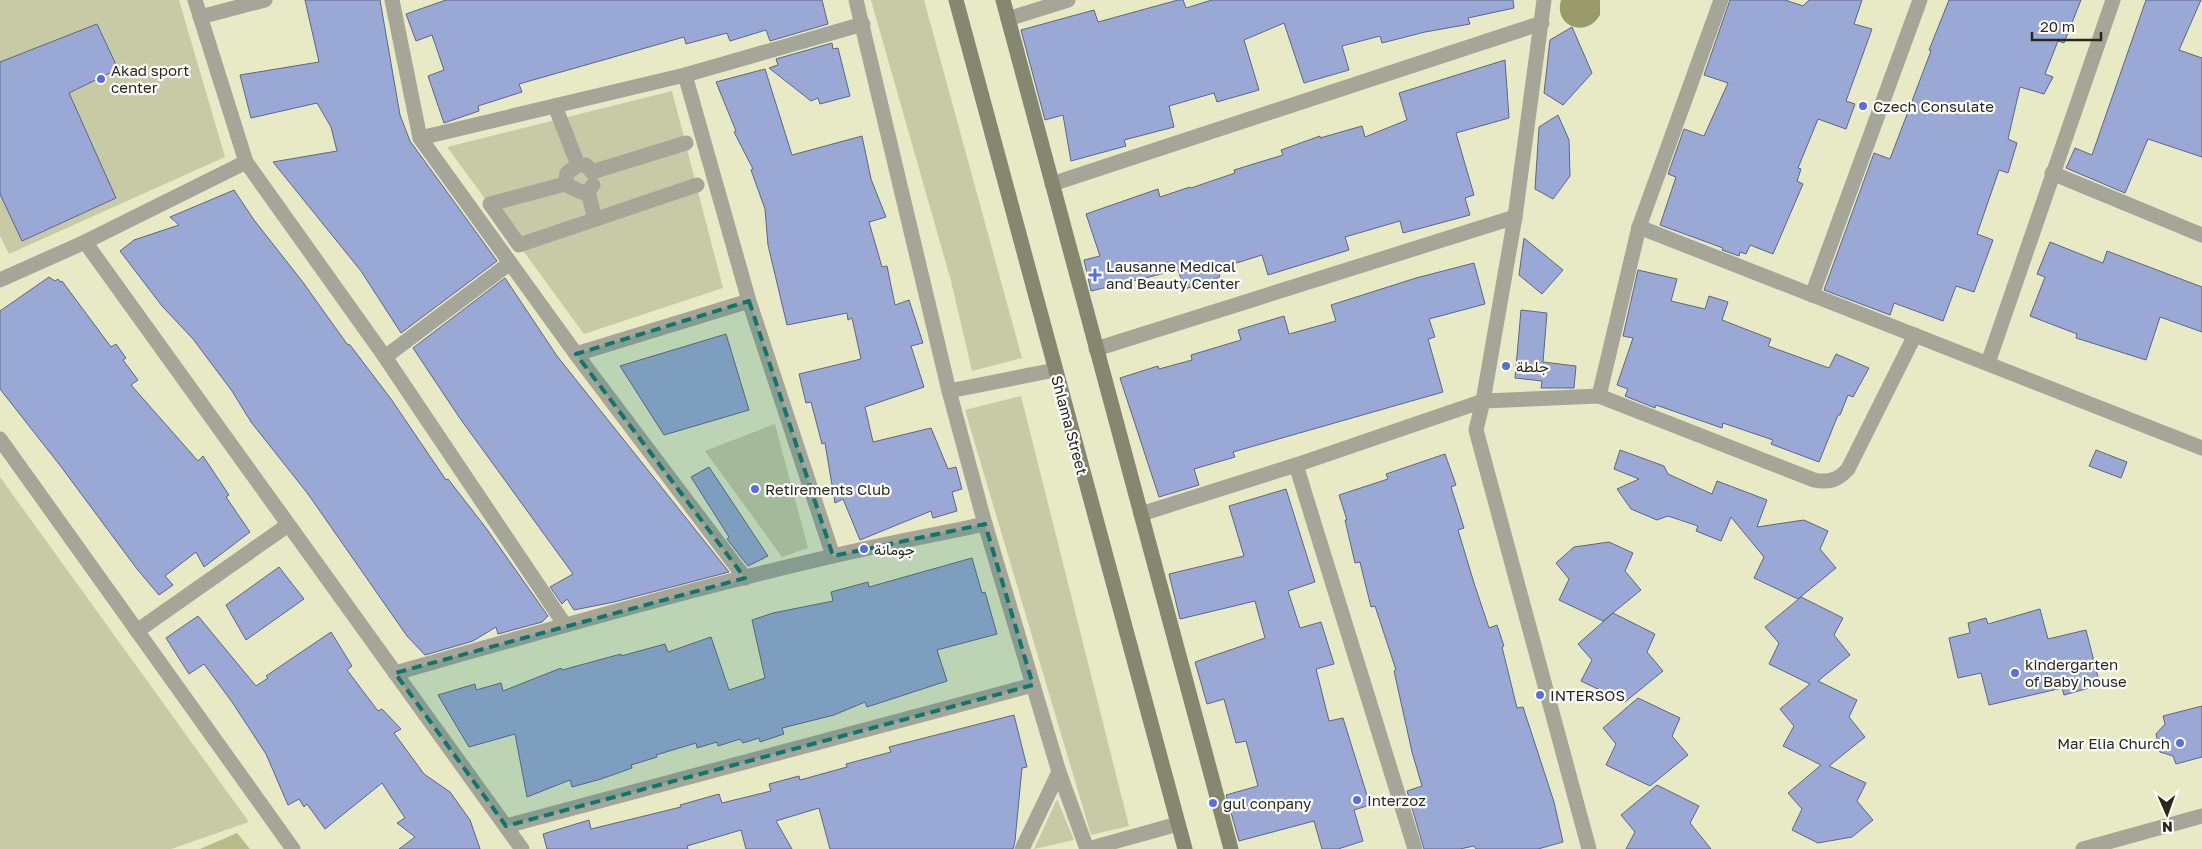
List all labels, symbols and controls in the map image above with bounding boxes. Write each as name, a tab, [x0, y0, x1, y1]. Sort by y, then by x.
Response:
scale bar	[2032, 10, 2101, 42]
text: 20 m	[2040, 17, 2075, 35]
place label: Akad sport center	[111, 61, 189, 96]
marker: Akad sport center	[95, 73, 107, 85]
place label: Czech Consulate	[1873, 97, 1994, 115]
marker: Czech Consulate	[1857, 100, 1869, 112]
place label: Lausanne Medical and Beauty Center	[1106, 257, 1240, 292]
marker: Lausanne Medical and Beauty Center	[1088, 268, 1102, 282]
place label: جلطة	[1516, 357, 1549, 376]
marker: جلطة	[1500, 360, 1512, 372]
street label: Shlama Street	[1048, 373, 1092, 477]
place label: Retirements Club	[765, 480, 890, 498]
marker: Retirements Club	[749, 483, 761, 495]
place label: جومانة	[874, 540, 915, 559]
marker: جومانة	[858, 543, 870, 555]
place label: kindergarten of Baby house	[2025, 655, 2127, 690]
marker: kindergarten of Baby house	[2009, 667, 2021, 679]
place label: INTERSOS	[1550, 686, 1625, 704]
marker: INTERSOS	[1534, 689, 1546, 701]
place label: Mar Elia Church	[2057, 734, 2170, 752]
marker: Mar Elia Church	[2174, 737, 2186, 749]
north arrow	[2142, 789, 2192, 839]
place label: Interzoz	[1367, 791, 1426, 809]
place label: gul conpany	[1223, 794, 1312, 812]
marker: Interzoz	[1351, 794, 1363, 806]
marker: gul conpany	[1207, 797, 1219, 809]
text: N	[2162, 819, 2173, 836]

